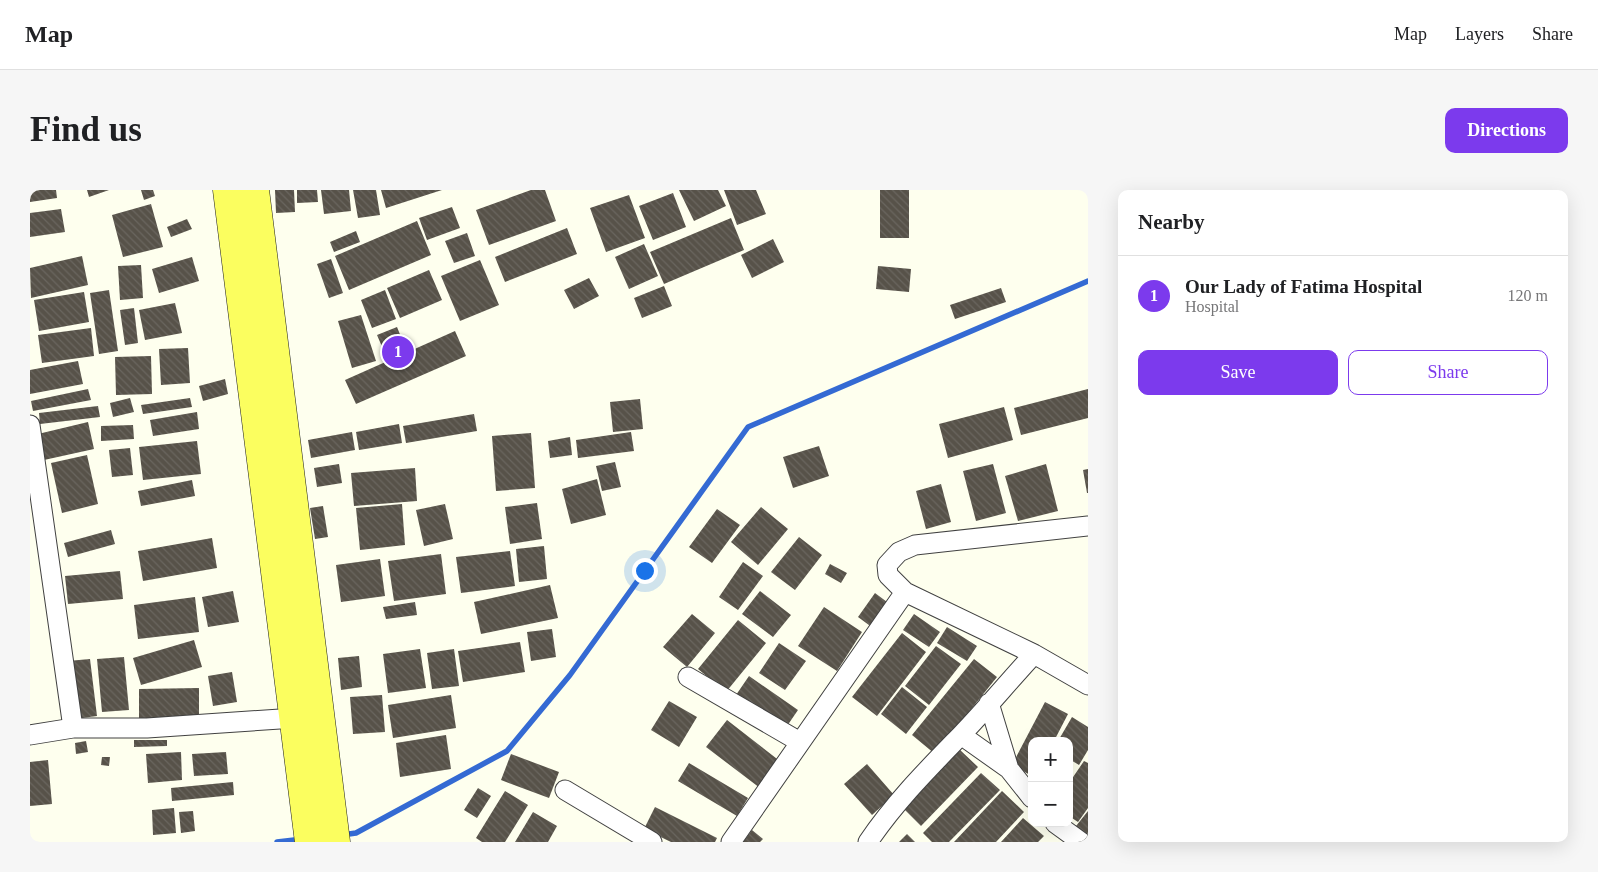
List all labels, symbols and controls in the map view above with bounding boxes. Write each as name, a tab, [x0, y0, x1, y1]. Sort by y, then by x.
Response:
text: Map	[25, 21, 73, 47]
text: Map	[1394, 24, 1427, 44]
text: Layers	[1455, 24, 1504, 44]
text: Share	[1532, 24, 1573, 44]
button: Directions	[1445, 108, 1568, 153]
text: Find us	[30, 110, 142, 149]
text: Nearby	[1138, 210, 1205, 234]
text: Our Lady of Fatima Hospital	[1185, 276, 1422, 297]
text: 1	[1150, 287, 1158, 304]
text: 120 m	[1508, 287, 1548, 304]
text: Hospital	[1185, 298, 1239, 315]
pin: 1	[382, 333, 414, 371]
button: Save	[1138, 350, 1338, 395]
button: Share	[1348, 350, 1548, 395]
your location	[632, 558, 658, 584]
map controls	[1028, 737, 1073, 827]
button: +	[1028, 737, 1073, 782]
button: −	[1028, 782, 1073, 827]

